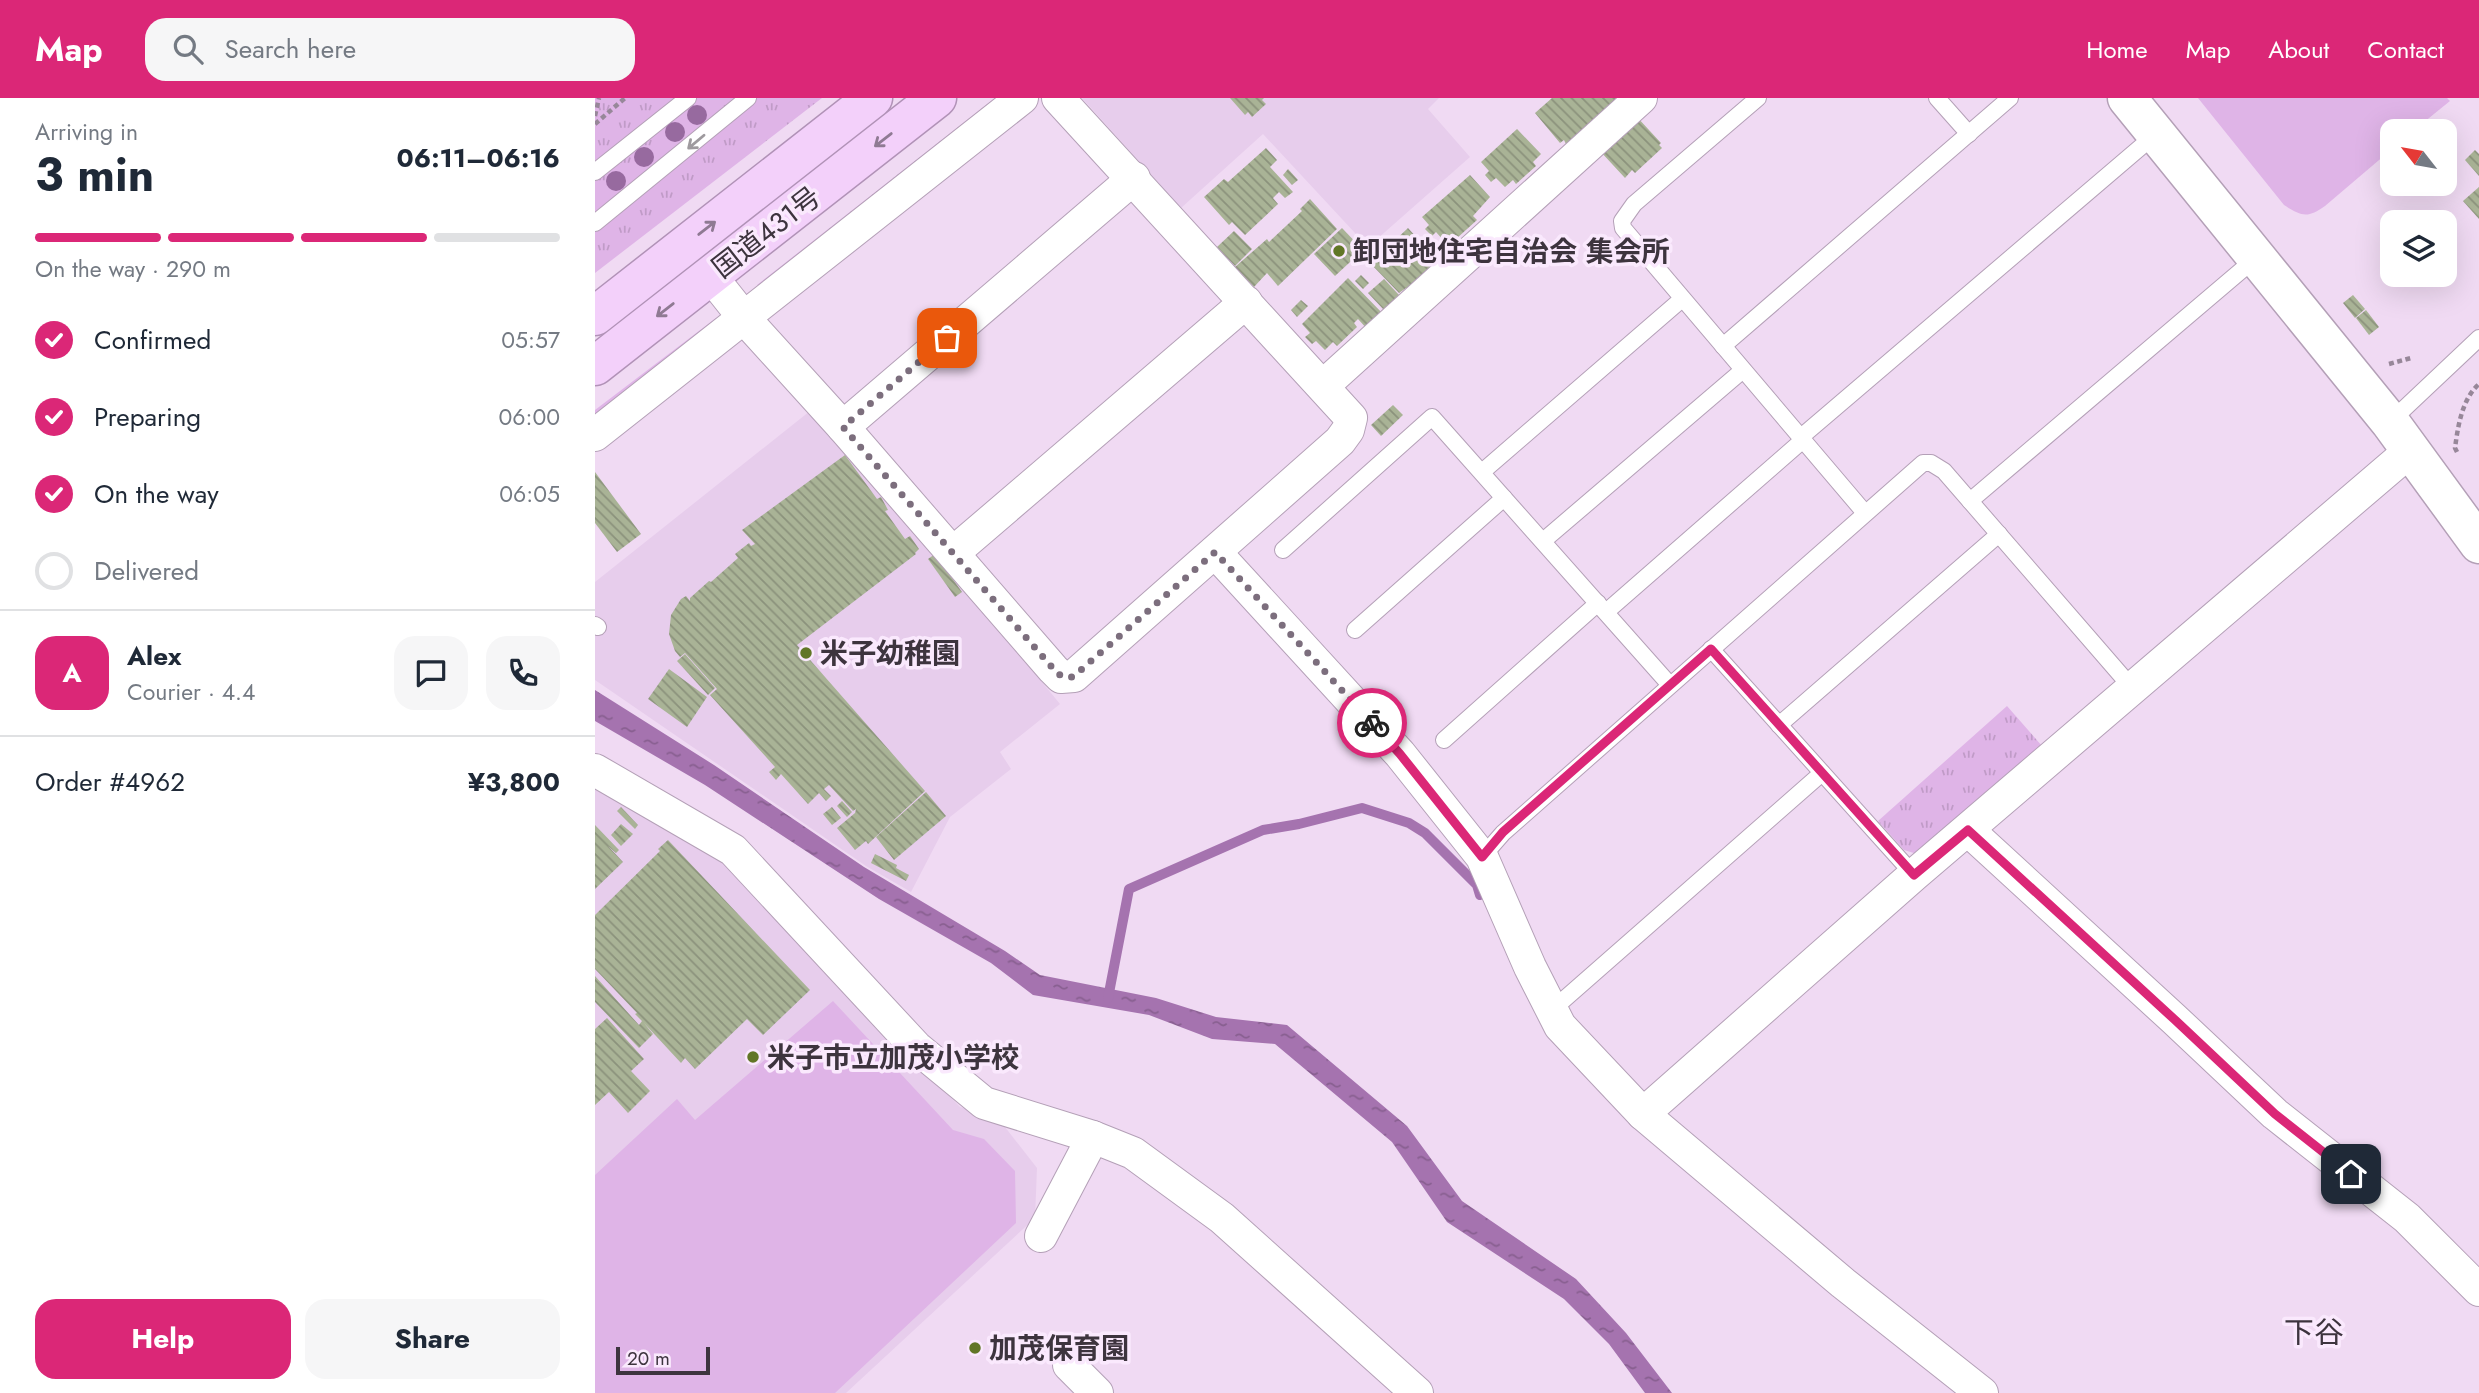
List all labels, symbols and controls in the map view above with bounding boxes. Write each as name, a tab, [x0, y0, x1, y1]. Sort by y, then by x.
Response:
search box	[145, 18, 635, 81]
text: Map	[35, 26, 103, 73]
icon: search	[169, 30, 207, 68]
text: Search here	[225, 30, 356, 68]
text: Home	[2086, 32, 2148, 67]
text: Map	[2186, 32, 2230, 67]
text: About	[2268, 32, 2329, 67]
text: Contact	[2367, 32, 2444, 67]
text: Arriving in	[35, 115, 138, 149]
north arrow	[2380, 119, 2457, 196]
map controls	[2380, 119, 2457, 287]
one-way arrow	[875, 132, 893, 148]
one-way arrow	[687, 134, 705, 150]
text: 06:11–06:16	[397, 139, 560, 177]
text: 3 min	[35, 142, 154, 208]
street label: 国道431号	[703, 177, 829, 288]
button: layers	[2380, 210, 2457, 287]
one-way arrow	[697, 221, 715, 236]
place label: 卸団地住宅自治会 集会所	[1353, 231, 1669, 272]
marker: 卸団地住宅自治会 集会所	[1331, 243, 1347, 259]
text: On the way · 290 m	[35, 252, 231, 286]
one-way arrow	[657, 303, 675, 318]
pin	[917, 308, 977, 368]
icon: bag	[928, 319, 966, 357]
icon: check	[35, 321, 73, 359]
text: Confirmed	[94, 321, 211, 359]
text: 05:57	[501, 323, 560, 357]
icon: check	[35, 398, 73, 436]
text: Preparing	[94, 398, 201, 436]
text: 06:00	[498, 400, 560, 434]
icon: check	[35, 475, 73, 513]
text: On the way	[94, 475, 219, 513]
text: 06:05	[499, 477, 560, 511]
text: Delivered	[94, 552, 199, 590]
place label: 米子幼稚園	[820, 633, 960, 674]
button: chat	[394, 636, 468, 710]
button: phone	[486, 636, 560, 710]
text: Alex	[127, 637, 181, 675]
marker: 米子幼稚園	[798, 645, 814, 661]
text: A	[62, 654, 82, 692]
text: Courier · 4.4	[127, 675, 255, 709]
courier	[1337, 688, 1407, 758]
icon: bike	[1353, 704, 1391, 742]
text: Order #4962	[35, 763, 185, 801]
text: ¥3,800	[468, 763, 560, 801]
place label: 米子市立加茂小学校	[767, 1037, 1019, 1078]
marker: 米子市立加茂小学校	[745, 1049, 761, 1065]
pin	[2321, 1144, 2381, 1204]
icon: home	[2332, 1155, 2370, 1193]
button: Help	[35, 1299, 291, 1379]
button: Share	[305, 1299, 560, 1379]
district label: 下谷	[2284, 1311, 2344, 1354]
place label: 加茂保育園	[989, 1328, 1129, 1369]
marker: 加茂保育園	[967, 1340, 983, 1356]
scale bar	[616, 1344, 711, 1376]
text: 20 m	[627, 1345, 670, 1372]

